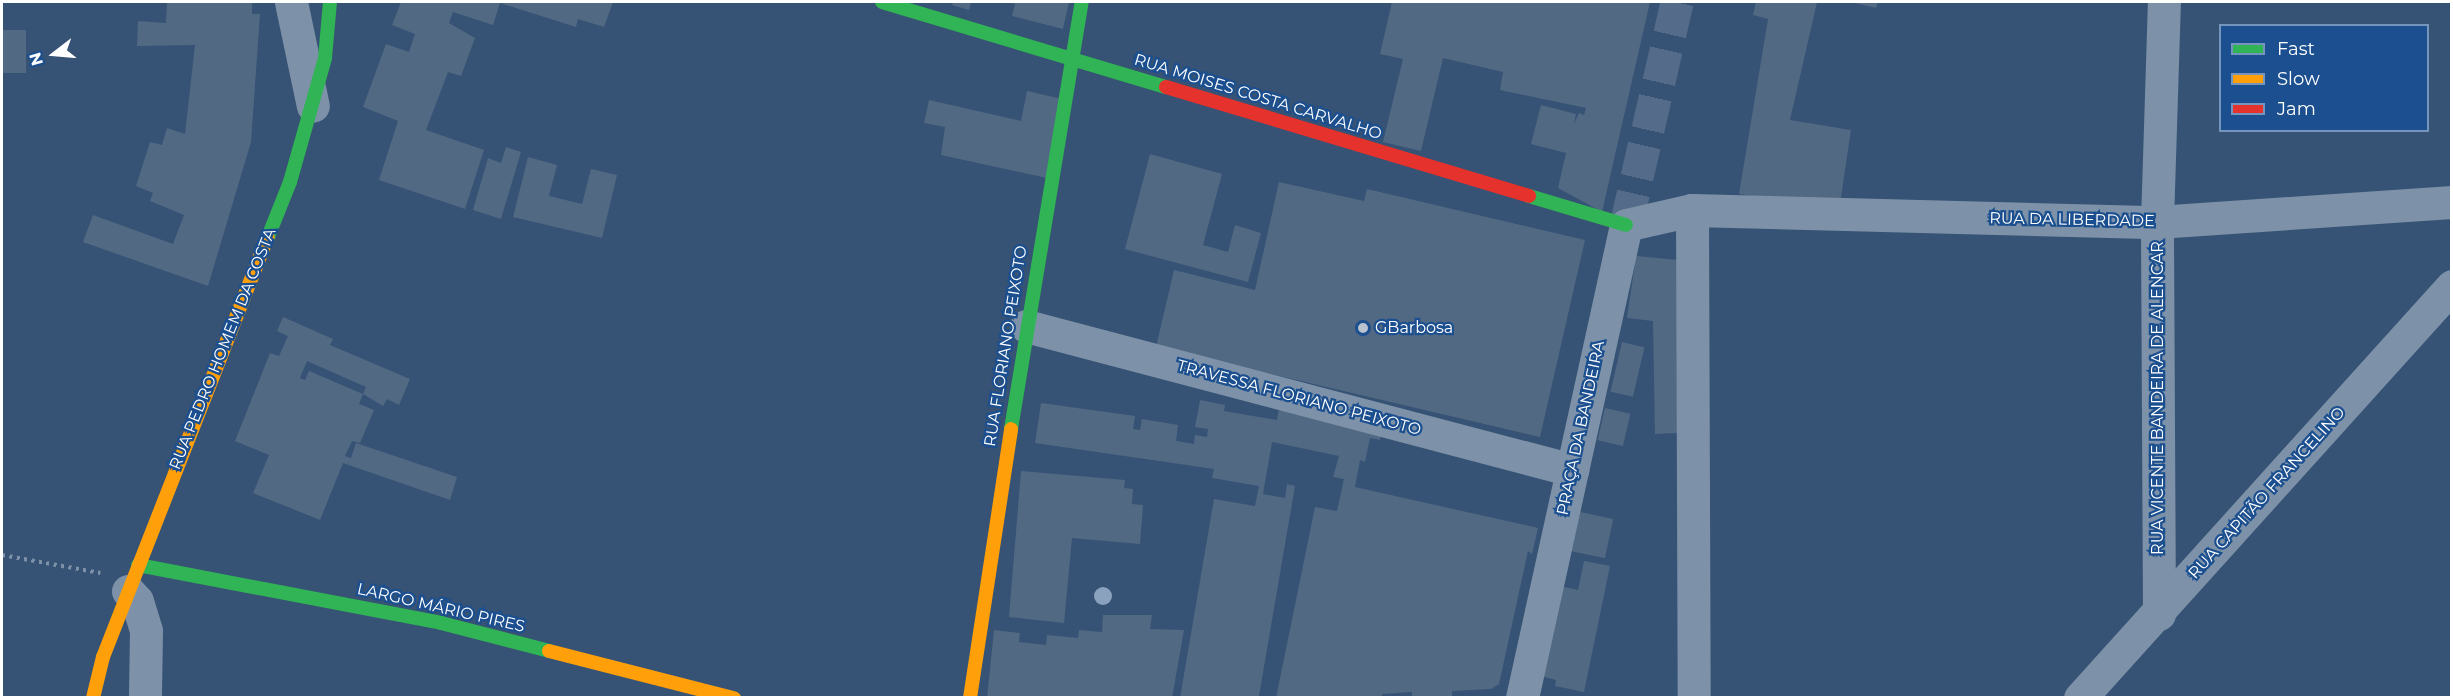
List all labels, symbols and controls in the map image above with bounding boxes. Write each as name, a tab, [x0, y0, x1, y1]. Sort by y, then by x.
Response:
north arrow	[24, 24, 84, 84]
legend	[2219, 24, 2429, 132]
text: Fast	[2277, 38, 2315, 60]
text: N	[25, 50, 47, 68]
street label: RUA MOISES COSTA CARVALHO	[1132, 50, 1384, 144]
text: Slow	[2277, 68, 2320, 90]
text: Jam	[2277, 98, 2316, 120]
street label: RUA DA LIBERDADE	[1989, 209, 2155, 231]
street label: RUA PEDRO HOMEM DA COSTA	[166, 225, 280, 473]
street label: RUA VICENTE BANDEIRA DE ALENCAR	[2148, 241, 2168, 555]
street label: RUA FLORIANO PEIXOTO	[981, 244, 1031, 448]
place label: GBarbosa	[1375, 318, 1453, 338]
marker: GBarbosa	[1356, 321, 1370, 335]
street label: PRAÇA DA BANDEIRA	[1553, 339, 1609, 517]
street label: TRAVESSA FLORIANO PEIXOTO	[1175, 356, 1423, 440]
street label: RUA CAPITÃO FRANCELINO	[2185, 403, 2349, 583]
street label: LARGO MÁRIO PIRES	[355, 579, 527, 637]

